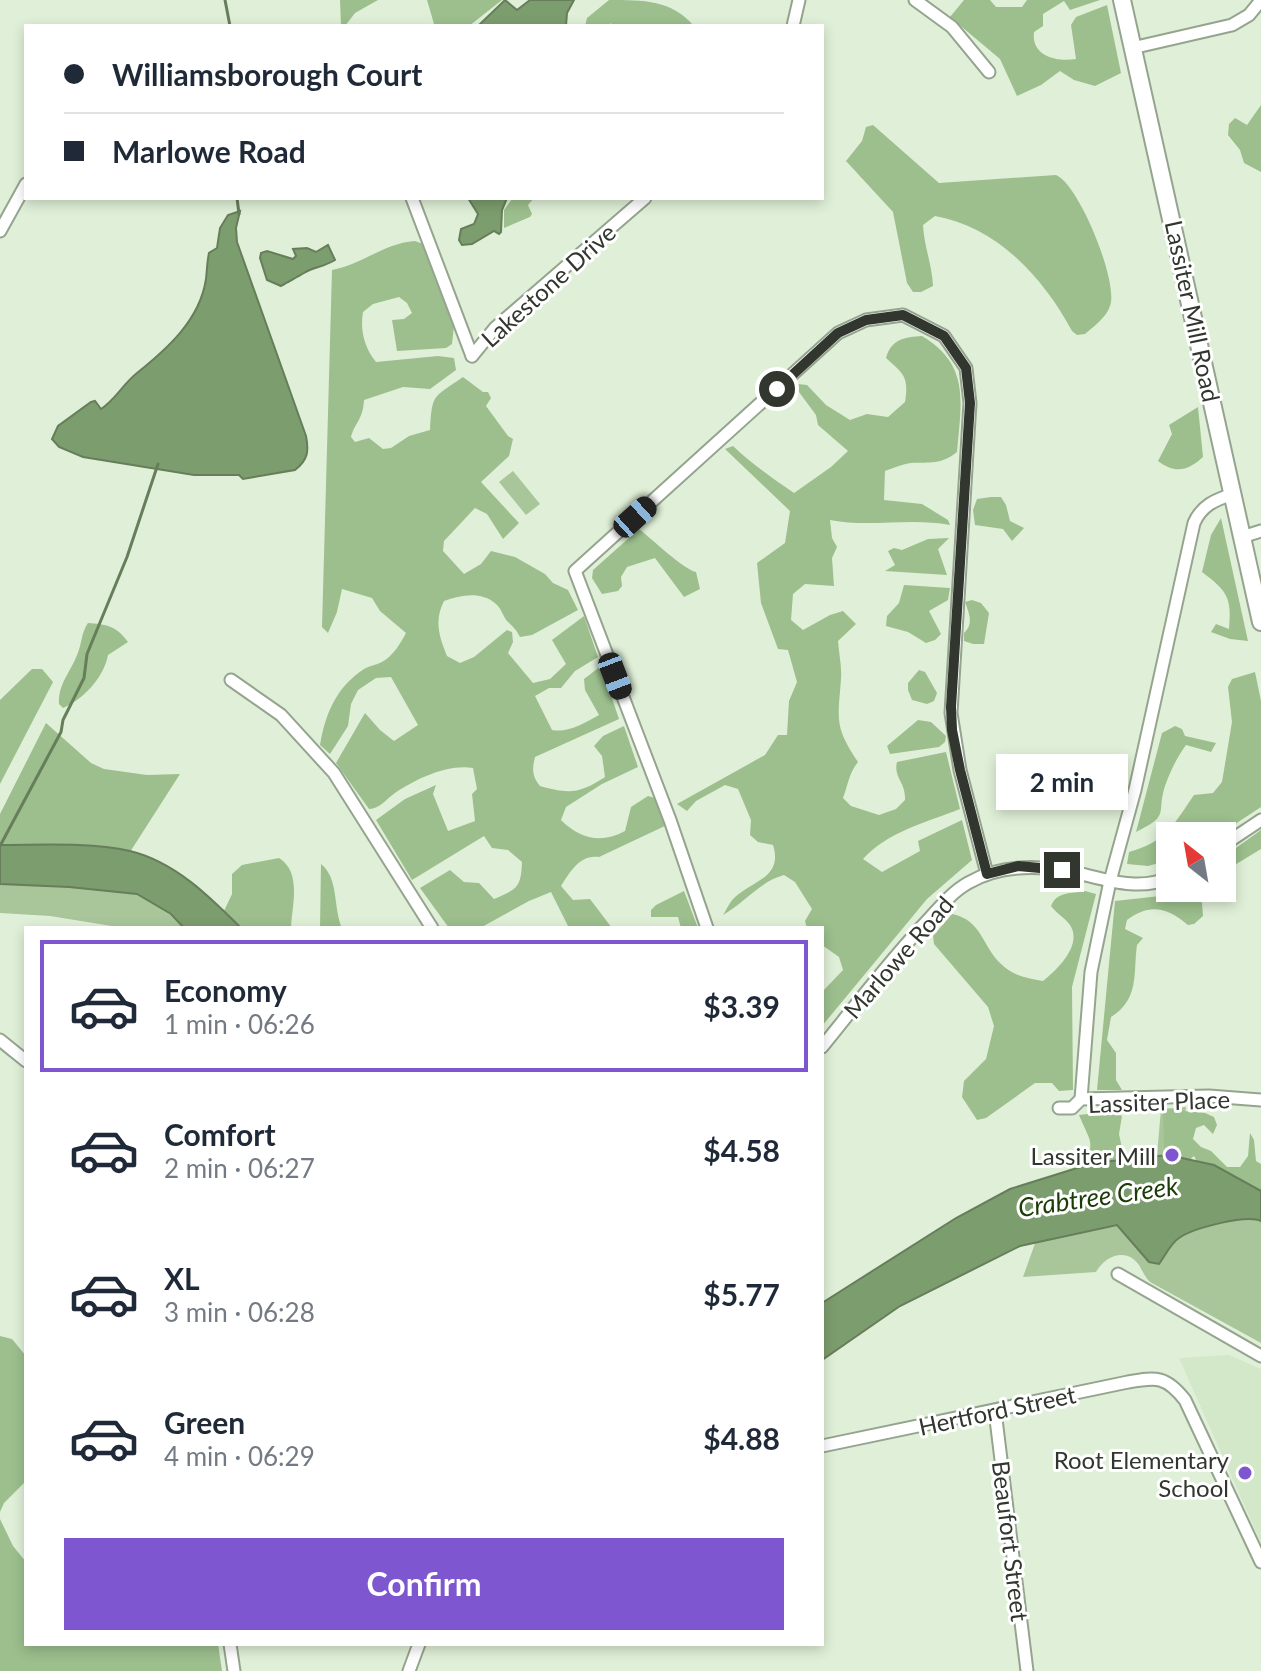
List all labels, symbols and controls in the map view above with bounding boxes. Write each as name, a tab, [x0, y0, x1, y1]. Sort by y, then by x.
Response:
text: Williamsborough Court	[112, 56, 422, 92]
text: Marlowe Road	[112, 133, 306, 169]
street label: Lakestone Drive	[475, 217, 621, 353]
street label: Lassiter Mill Road	[1160, 218, 1226, 404]
route start	[759, 371, 795, 407]
car	[609, 492, 661, 542]
car	[595, 649, 635, 703]
callout: 2 min	[996, 754, 1128, 810]
text: 2 min	[1030, 766, 1094, 798]
north arrow	[1156, 822, 1236, 902]
map controls	[1156, 822, 1236, 902]
route end	[1044, 852, 1080, 888]
street label: Marlowe Road	[837, 890, 959, 1024]
icon: car	[68, 970, 140, 1042]
text: Economy	[164, 972, 287, 1008]
text: $3.39	[703, 988, 780, 1024]
text: 1 min · 06:26	[164, 1008, 315, 1040]
street label: Lassiter Place	[1087, 1084, 1231, 1118]
icon: car	[68, 1114, 140, 1186]
text: Comfort	[164, 1116, 276, 1152]
text: $4.58	[703, 1132, 780, 1168]
place label: Lassiter Mill	[1030, 1141, 1156, 1170]
marker: Lassiter Mill	[1163, 1146, 1181, 1164]
text: 2 min · 06:27	[164, 1152, 315, 1184]
water label: Crabtree Creek	[1016, 1169, 1181, 1223]
icon: car	[68, 1258, 140, 1330]
text: XL	[164, 1260, 200, 1296]
text: $5.77	[703, 1276, 780, 1312]
text: 3 min · 06:28	[164, 1296, 315, 1328]
street label: Hertford Street	[916, 1379, 1079, 1441]
icon: car	[68, 1402, 140, 1474]
text: Green	[164, 1404, 245, 1440]
text: $4.88	[703, 1420, 780, 1456]
text: 4 min · 06:29	[164, 1440, 315, 1472]
place label: Root Elementary School	[1054, 1445, 1230, 1502]
street label: Beaufort Street	[987, 1459, 1035, 1623]
marker: Root Elementary School	[1236, 1464, 1254, 1482]
button: Confirm	[64, 1538, 784, 1630]

